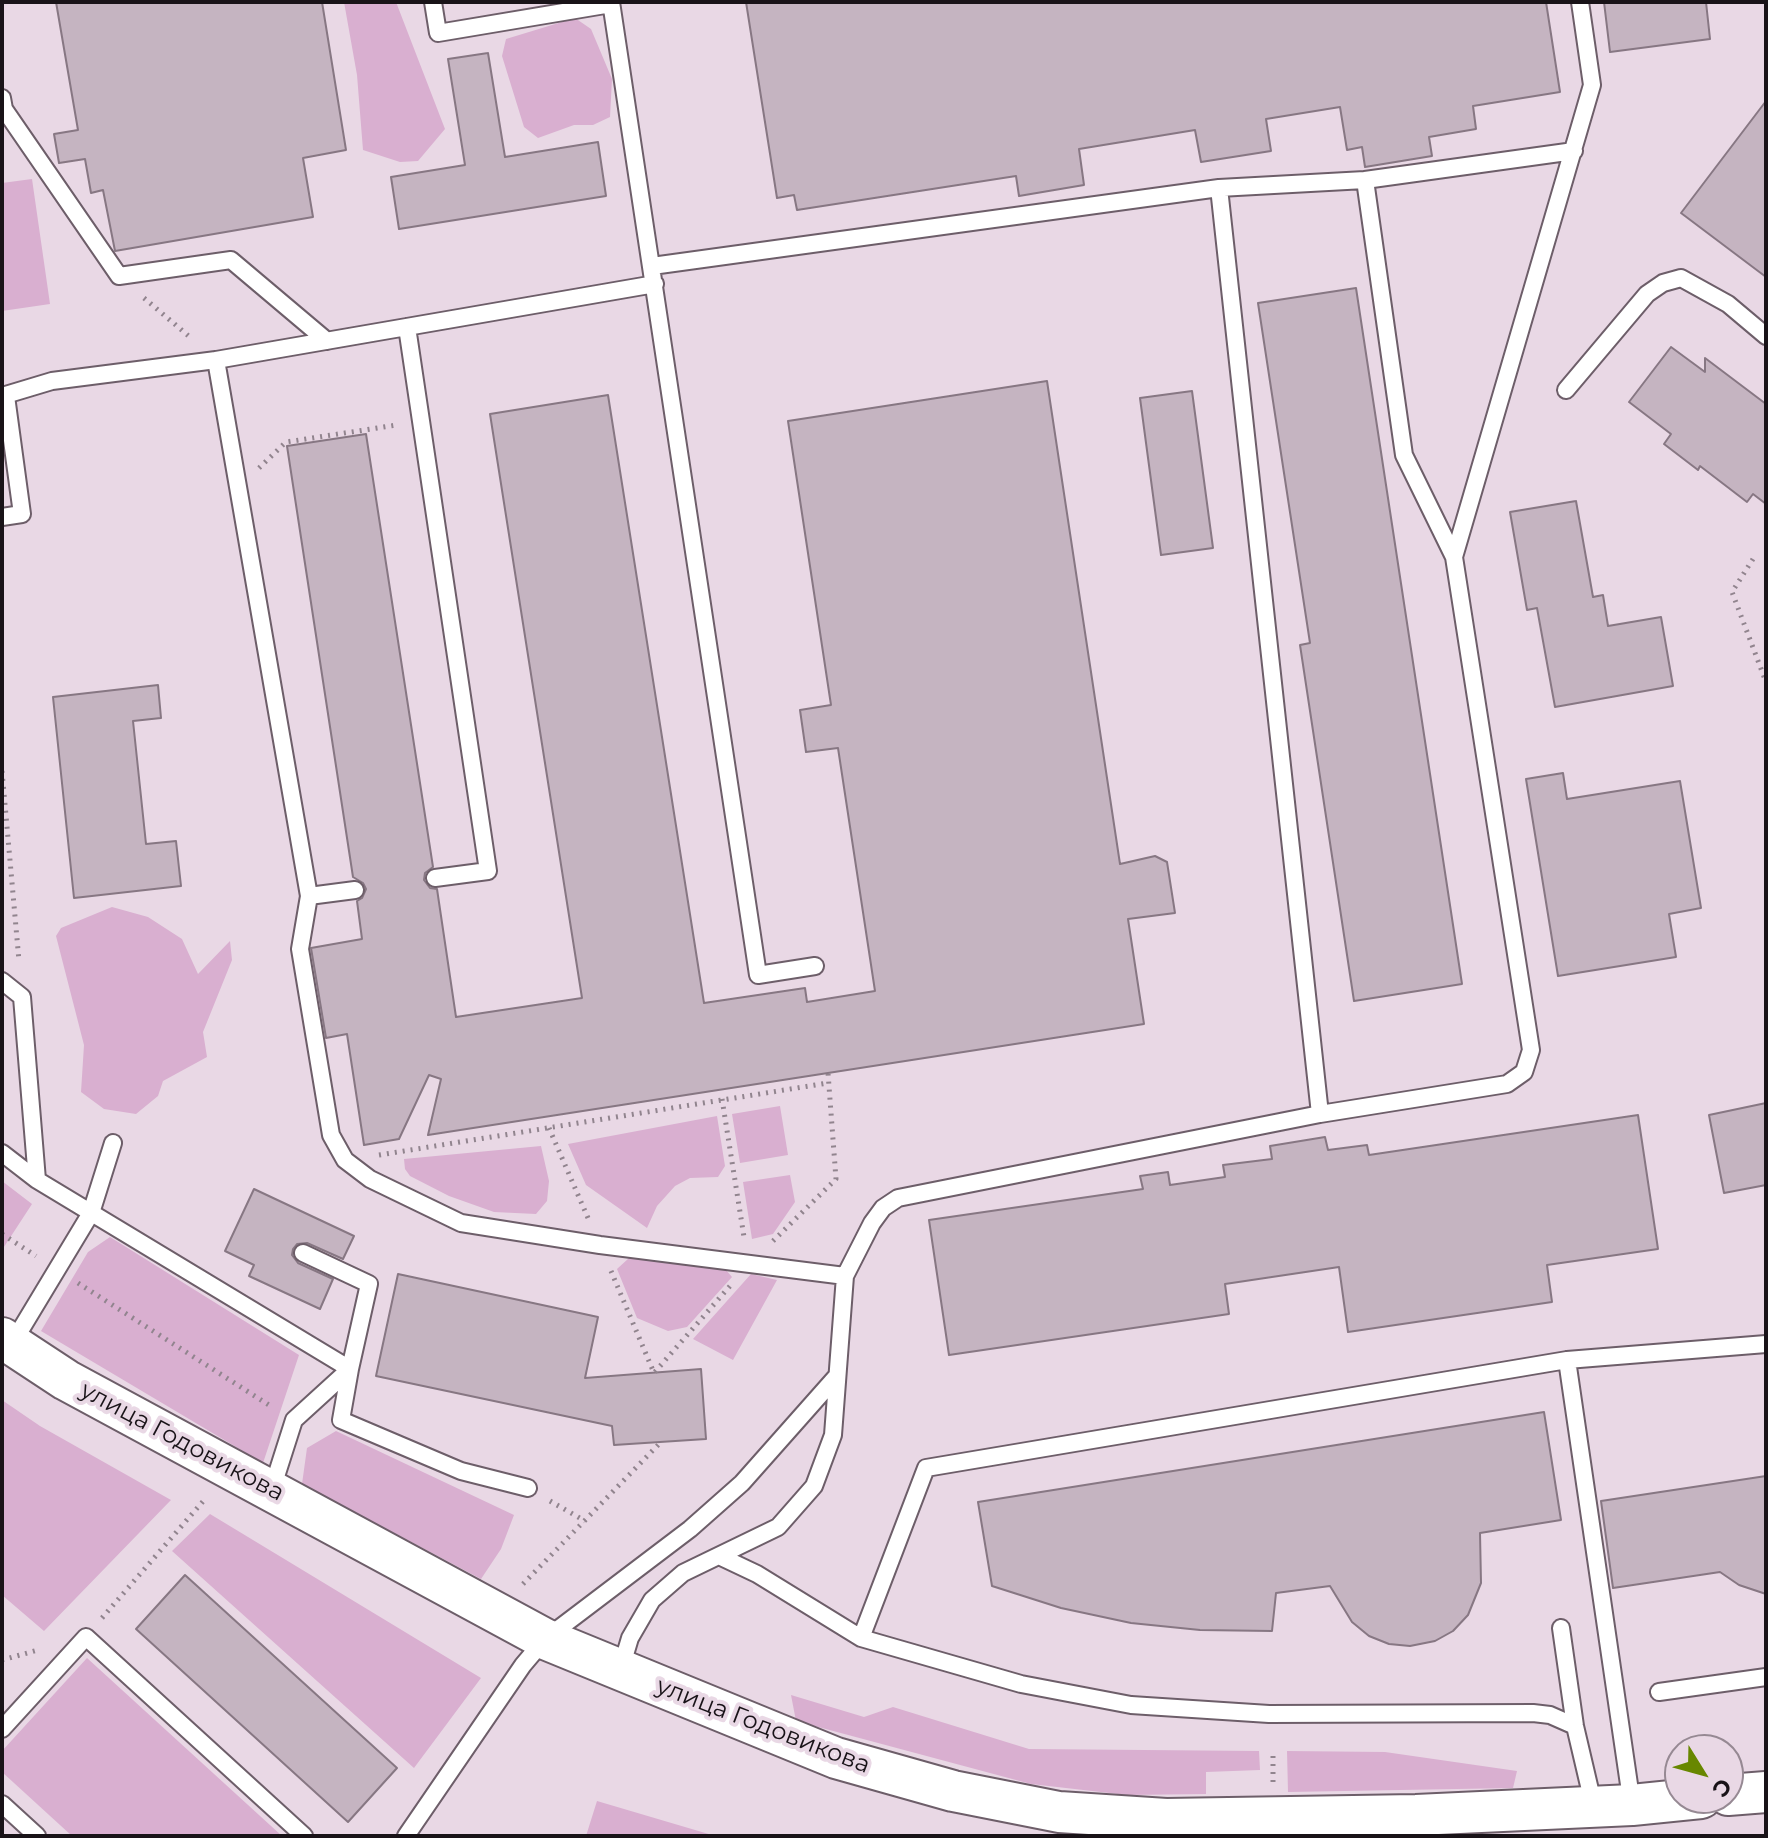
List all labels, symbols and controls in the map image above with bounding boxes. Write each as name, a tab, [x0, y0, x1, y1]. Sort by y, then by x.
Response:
street label: улица Годовикова	[75, 1376, 289, 1508]
street label: улица Годовикова	[652, 1672, 874, 1780]
north arrow	[1664, 1734, 1744, 1814]
text: С	[1706, 1773, 1738, 1802]

